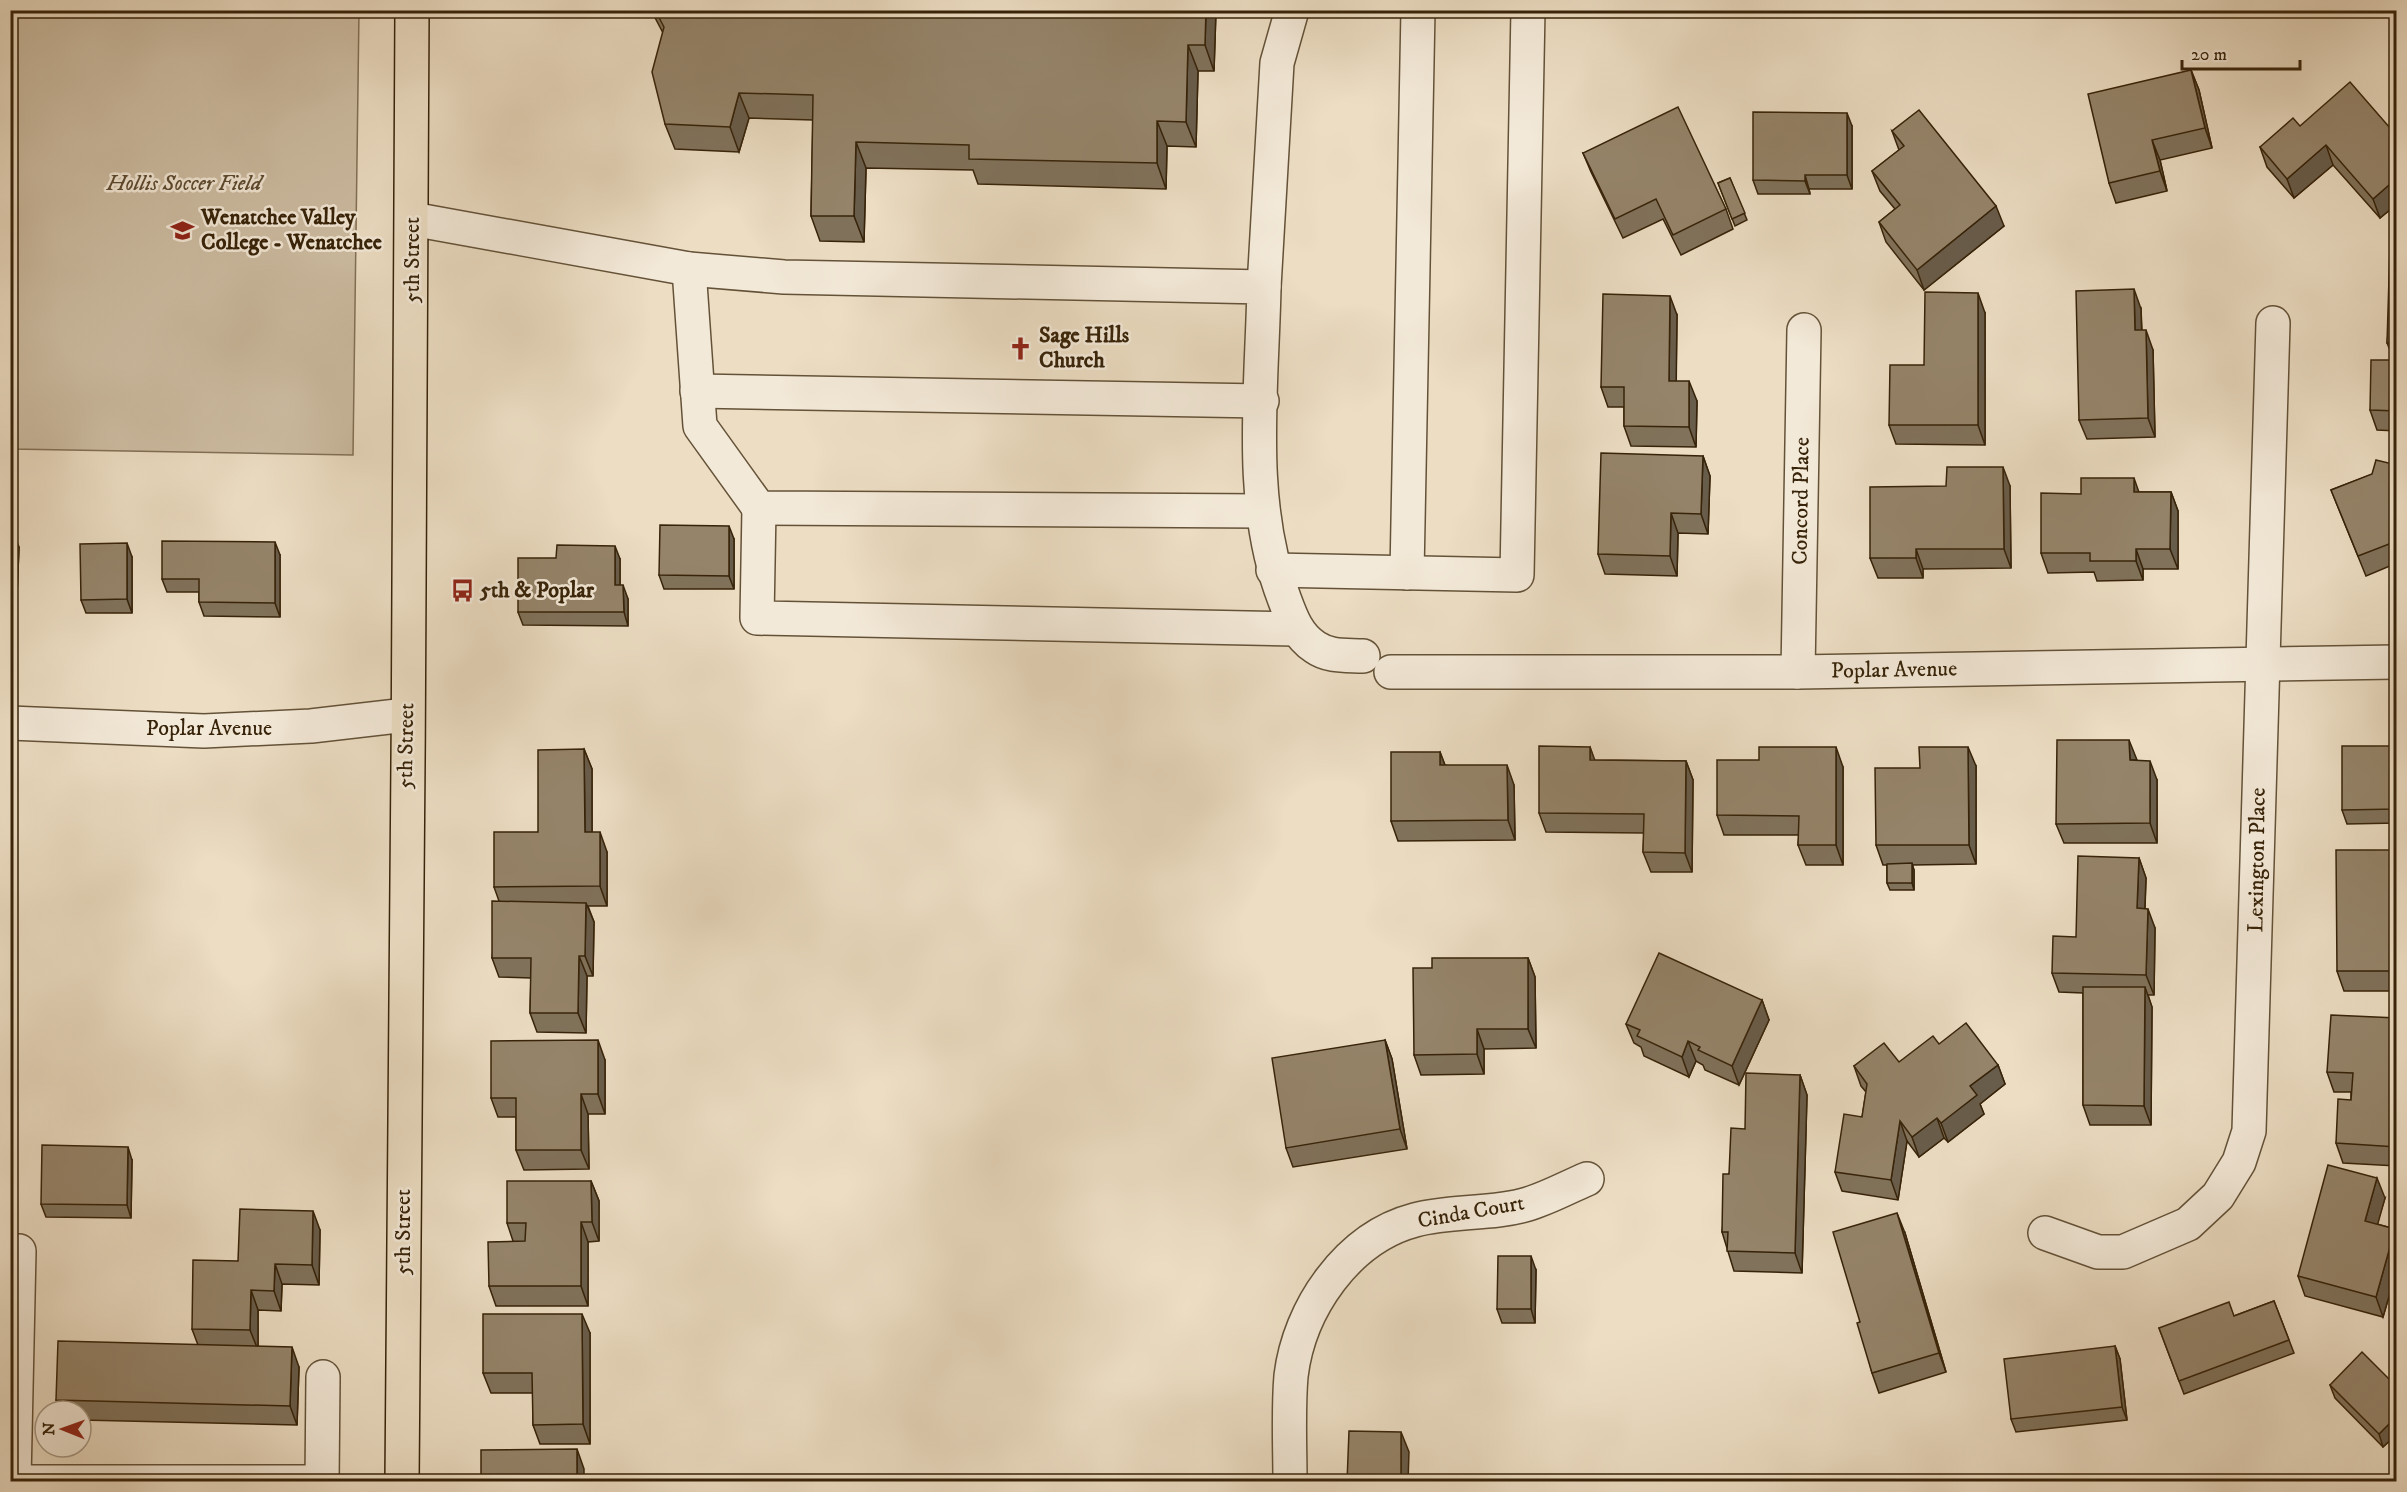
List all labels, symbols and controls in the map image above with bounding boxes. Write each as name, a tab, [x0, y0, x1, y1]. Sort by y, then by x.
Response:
scale bar	[2182, 33, 2300, 71]
text: 20 m	[2191, 44, 2227, 66]
park label: Hollis Soccer Field	[105, 170, 265, 197]
place label: Wenatchee Valley College - Wenatchee	[200, 204, 382, 256]
school or university icon: Wenatchee Valley College - Wenatchee	[170, 217, 196, 243]
street label: 5th Street	[399, 217, 426, 303]
place label: Sage Hills Church	[1039, 322, 1130, 374]
church icon: Sage Hills Church	[1008, 335, 1034, 361]
street label: Concord Place	[1786, 437, 1816, 565]
bus stop icon: 5th & Poplar	[449, 577, 475, 603]
place label: 5th & Poplar	[479, 577, 595, 604]
street label: Poplar Avenue	[1831, 655, 1957, 685]
street label: 5th Street	[392, 703, 420, 789]
street label: Poplar Avenue	[146, 715, 272, 742]
street label: Lexington Place	[2242, 787, 2272, 933]
street label: 5th Street	[390, 1189, 417, 1275]
street label: Cinda Court	[1416, 1189, 1526, 1235]
north arrow	[33, 1399, 93, 1459]
text: N	[39, 1422, 59, 1435]

